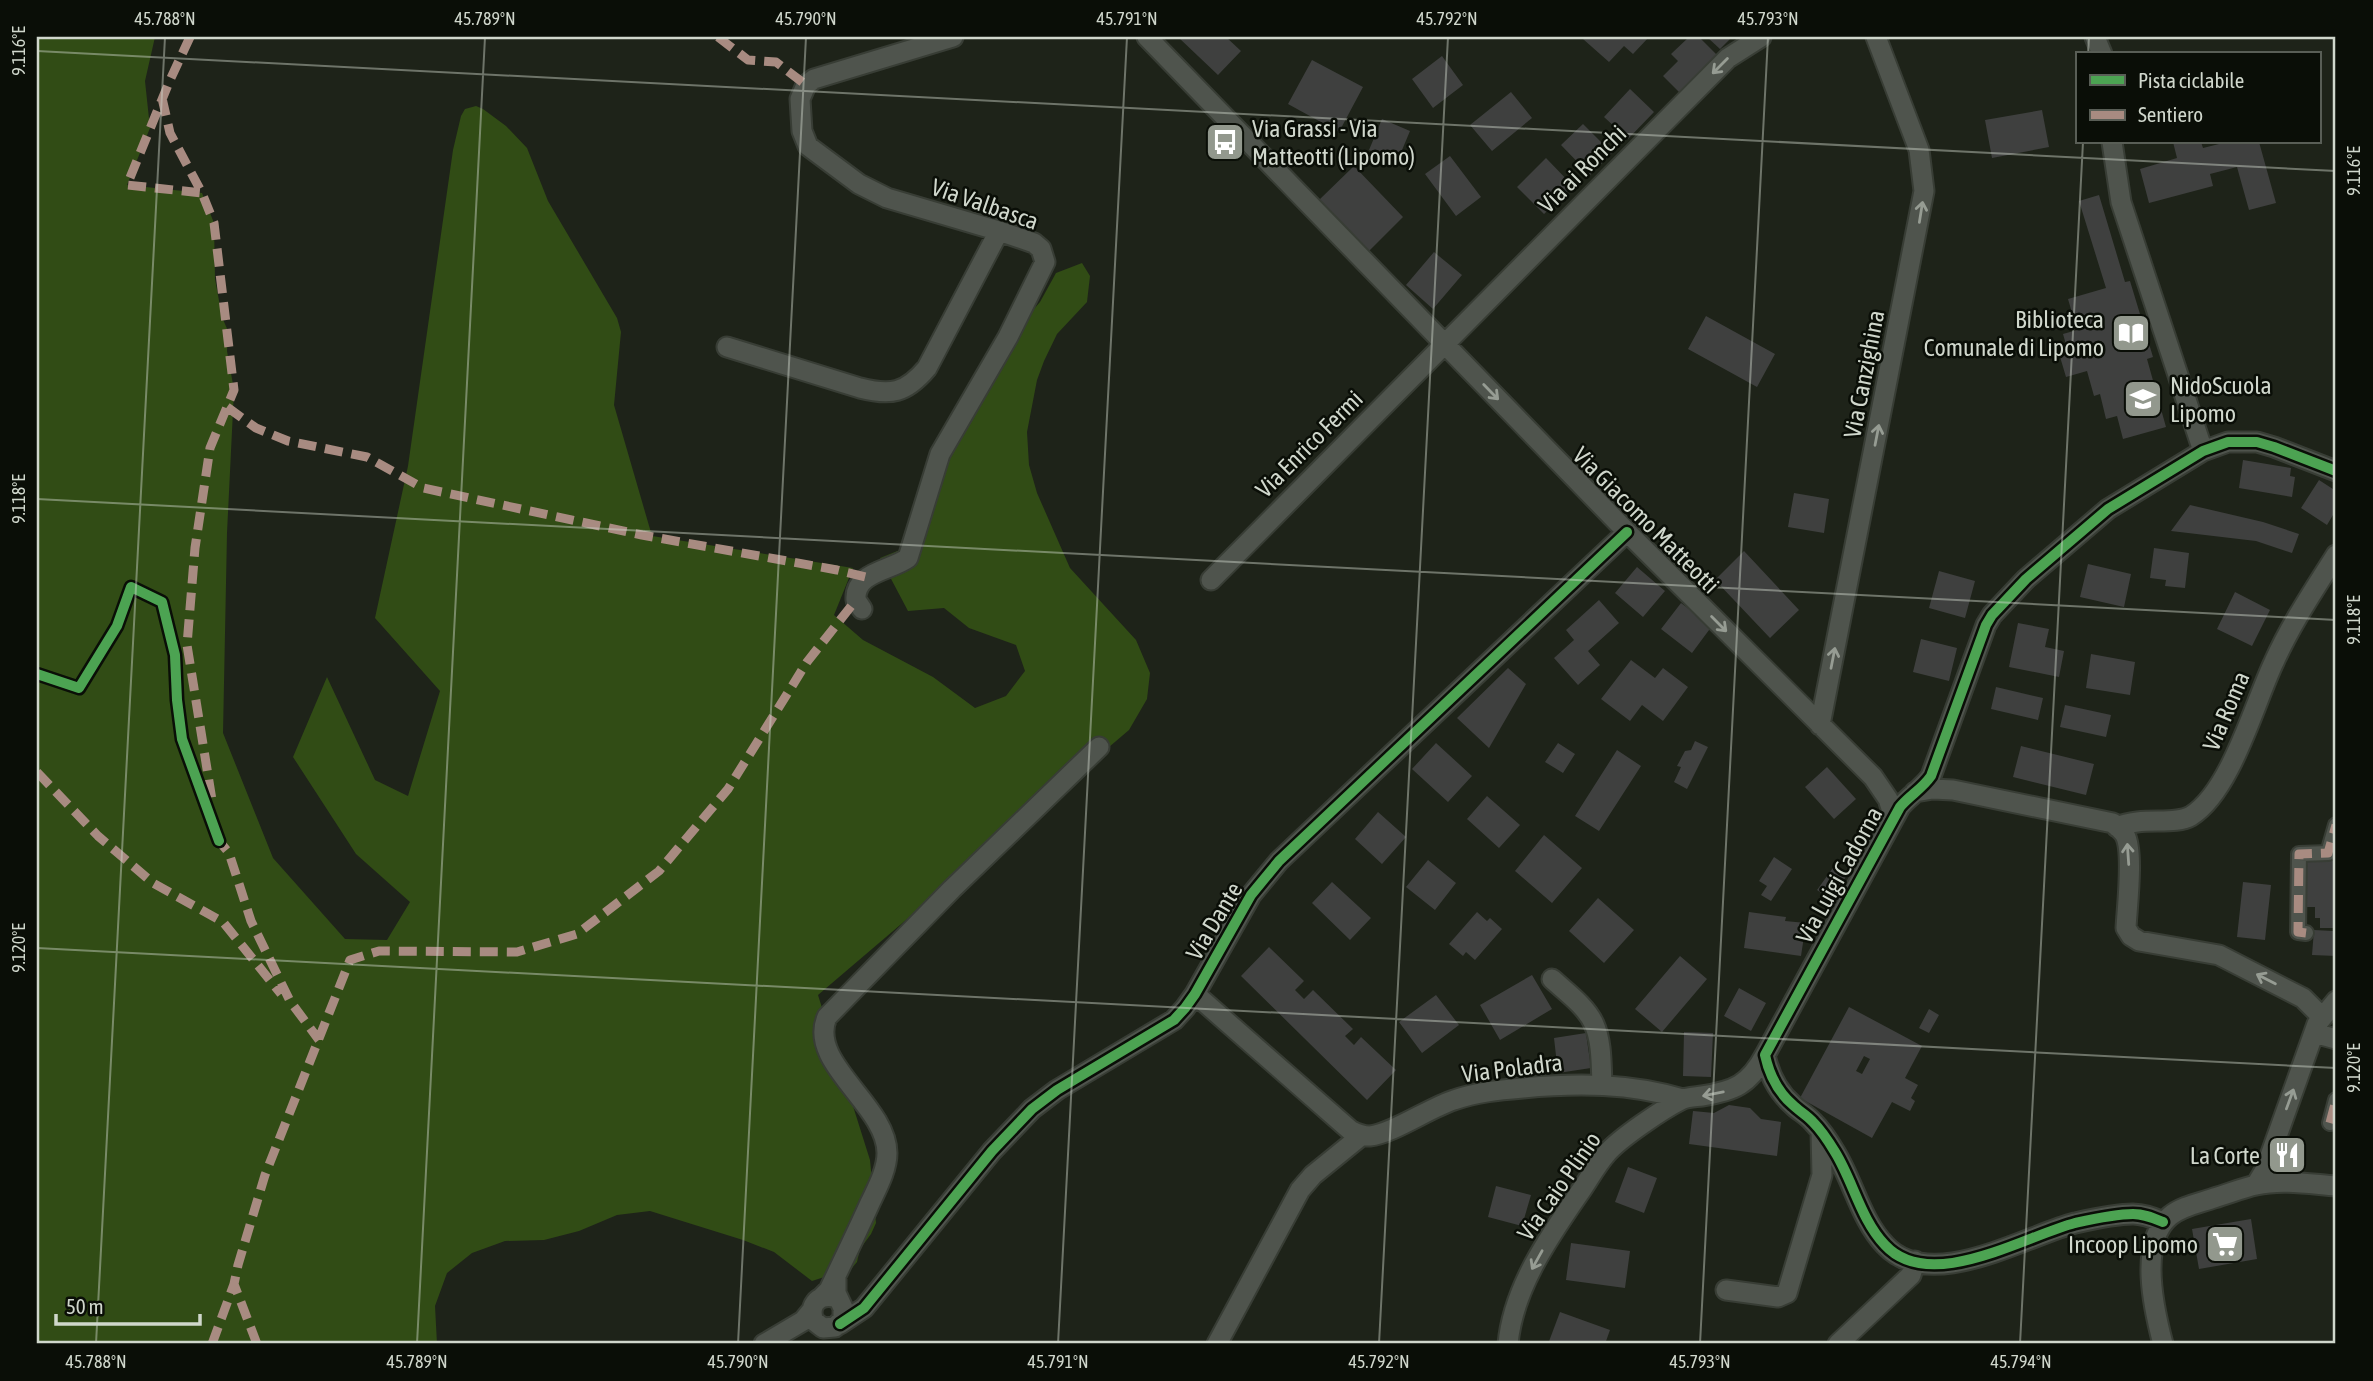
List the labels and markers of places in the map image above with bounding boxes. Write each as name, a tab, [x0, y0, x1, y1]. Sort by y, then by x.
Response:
place label: Via Grassi - Via Matteotti (Lipomo)	[1252, 115, 1415, 170]
bus stop icon: Via Grassi - Via Matteotti (Lipomo)	[1204, 121, 1246, 163]
place label: Biblioteca Comunale di Lipomo	[1924, 306, 2104, 361]
library icon: Biblioteca Comunale di Lipomo	[2110, 312, 2152, 354]
place label: NidoScuola Lipomo	[2170, 372, 2272, 427]
school or university icon: NidoScuola Lipomo	[2122, 378, 2164, 420]
restaurant icon: La Corte	[2266, 1134, 2308, 1176]
place label: La Corte	[2190, 1142, 2260, 1169]
supermarket icon: Incoop Lipomo	[2204, 1223, 2246, 1265]
place label: Incoop Lipomo	[2068, 1231, 2198, 1258]

